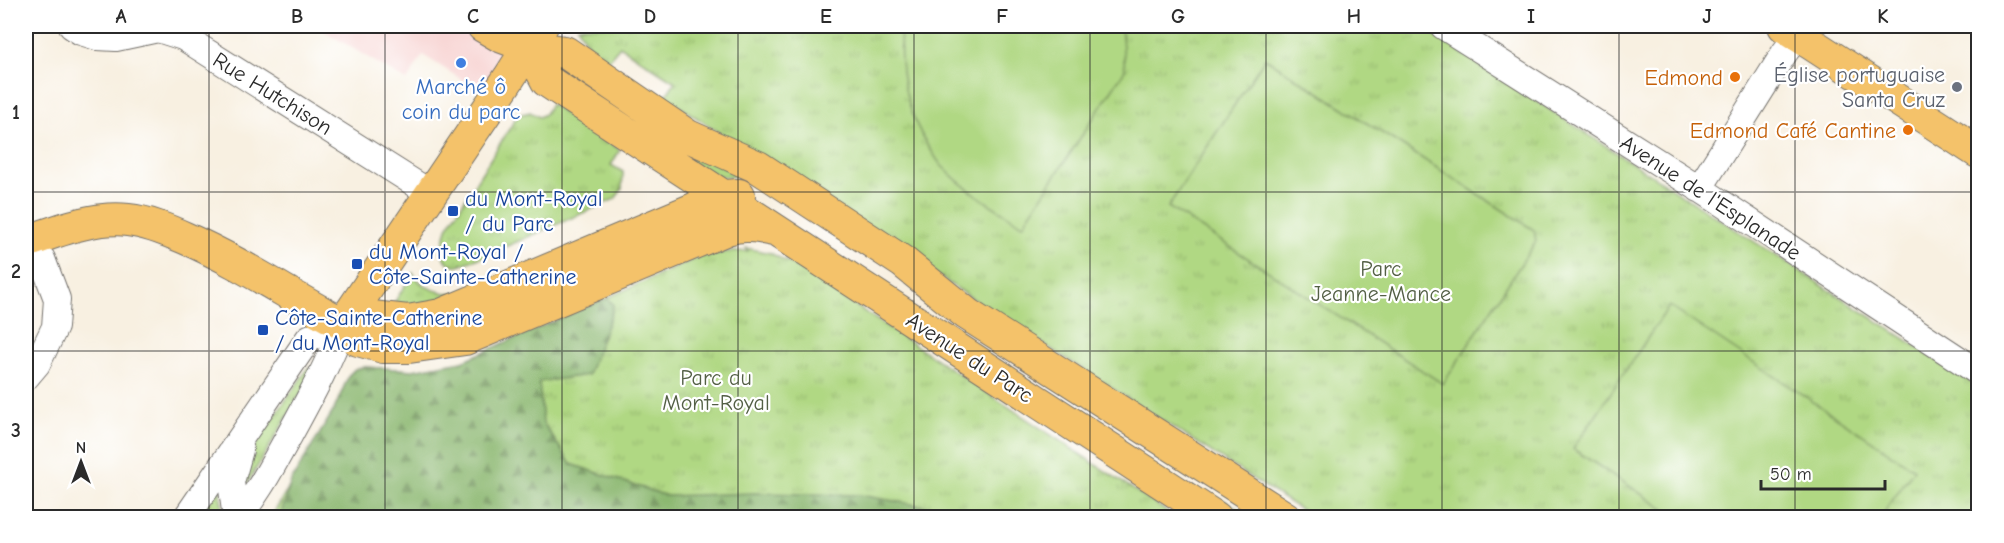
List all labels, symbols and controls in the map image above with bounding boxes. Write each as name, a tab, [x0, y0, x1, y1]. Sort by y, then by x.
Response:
text: A	[115, 5, 127, 28]
text: B	[291, 5, 303, 28]
text: C	[467, 5, 479, 28]
text: D	[644, 5, 656, 28]
text: E	[820, 5, 832, 28]
text: F	[996, 5, 1008, 28]
text: G	[1171, 5, 1185, 28]
text: H	[1347, 5, 1361, 28]
text: I	[1527, 5, 1535, 28]
text: J	[1702, 5, 1712, 28]
text: K	[1877, 5, 1889, 28]
street label: Rue Hutchison	[208, 47, 337, 141]
marker: Marché ô coin du parc	[454, 56, 468, 70]
place label: Église portuguaise Santa Cruz	[1774, 62, 1945, 113]
place label: Edmond	[1644, 65, 1723, 91]
marker: Edmond	[1728, 70, 1742, 84]
place label: Marché ô coin du parc	[402, 74, 521, 125]
marker: Église portuguaise Santa Cruz	[1950, 80, 1964, 94]
text: 1	[12, 101, 20, 124]
place label: Edmond Café Cantine	[1690, 118, 1896, 144]
marker: Edmond Café Cantine	[1901, 123, 1915, 137]
street label: Avenue de l'Esplanade	[1615, 130, 1806, 266]
place label: du Mont-Royal / du Parc	[465, 186, 603, 237]
marker: du Mont-Royal / du Parc	[446, 204, 460, 218]
place label: du Mont-Royal / Côte-Sainte-Catherine	[369, 239, 577, 290]
park label: Parc Jeanne-Mance	[1311, 256, 1451, 307]
marker: du Mont-Royal / Côte-Sainte-Catherine	[350, 257, 364, 271]
text: 2	[11, 260, 21, 283]
place label: Côte-Sainte-Catherine / du Mont-Royal	[275, 305, 483, 356]
street label: Avenue du Parc	[901, 307, 1038, 409]
marker: Côte-Sainte-Catherine / du Mont-Royal	[256, 323, 270, 337]
park label: Parc du Mont-Royal	[662, 365, 770, 416]
text: 3	[11, 419, 21, 442]
north arrow	[51, 432, 111, 492]
text: N	[76, 439, 86, 457]
scale bar	[1761, 453, 1886, 491]
text: 50 m	[1770, 464, 1812, 485]

